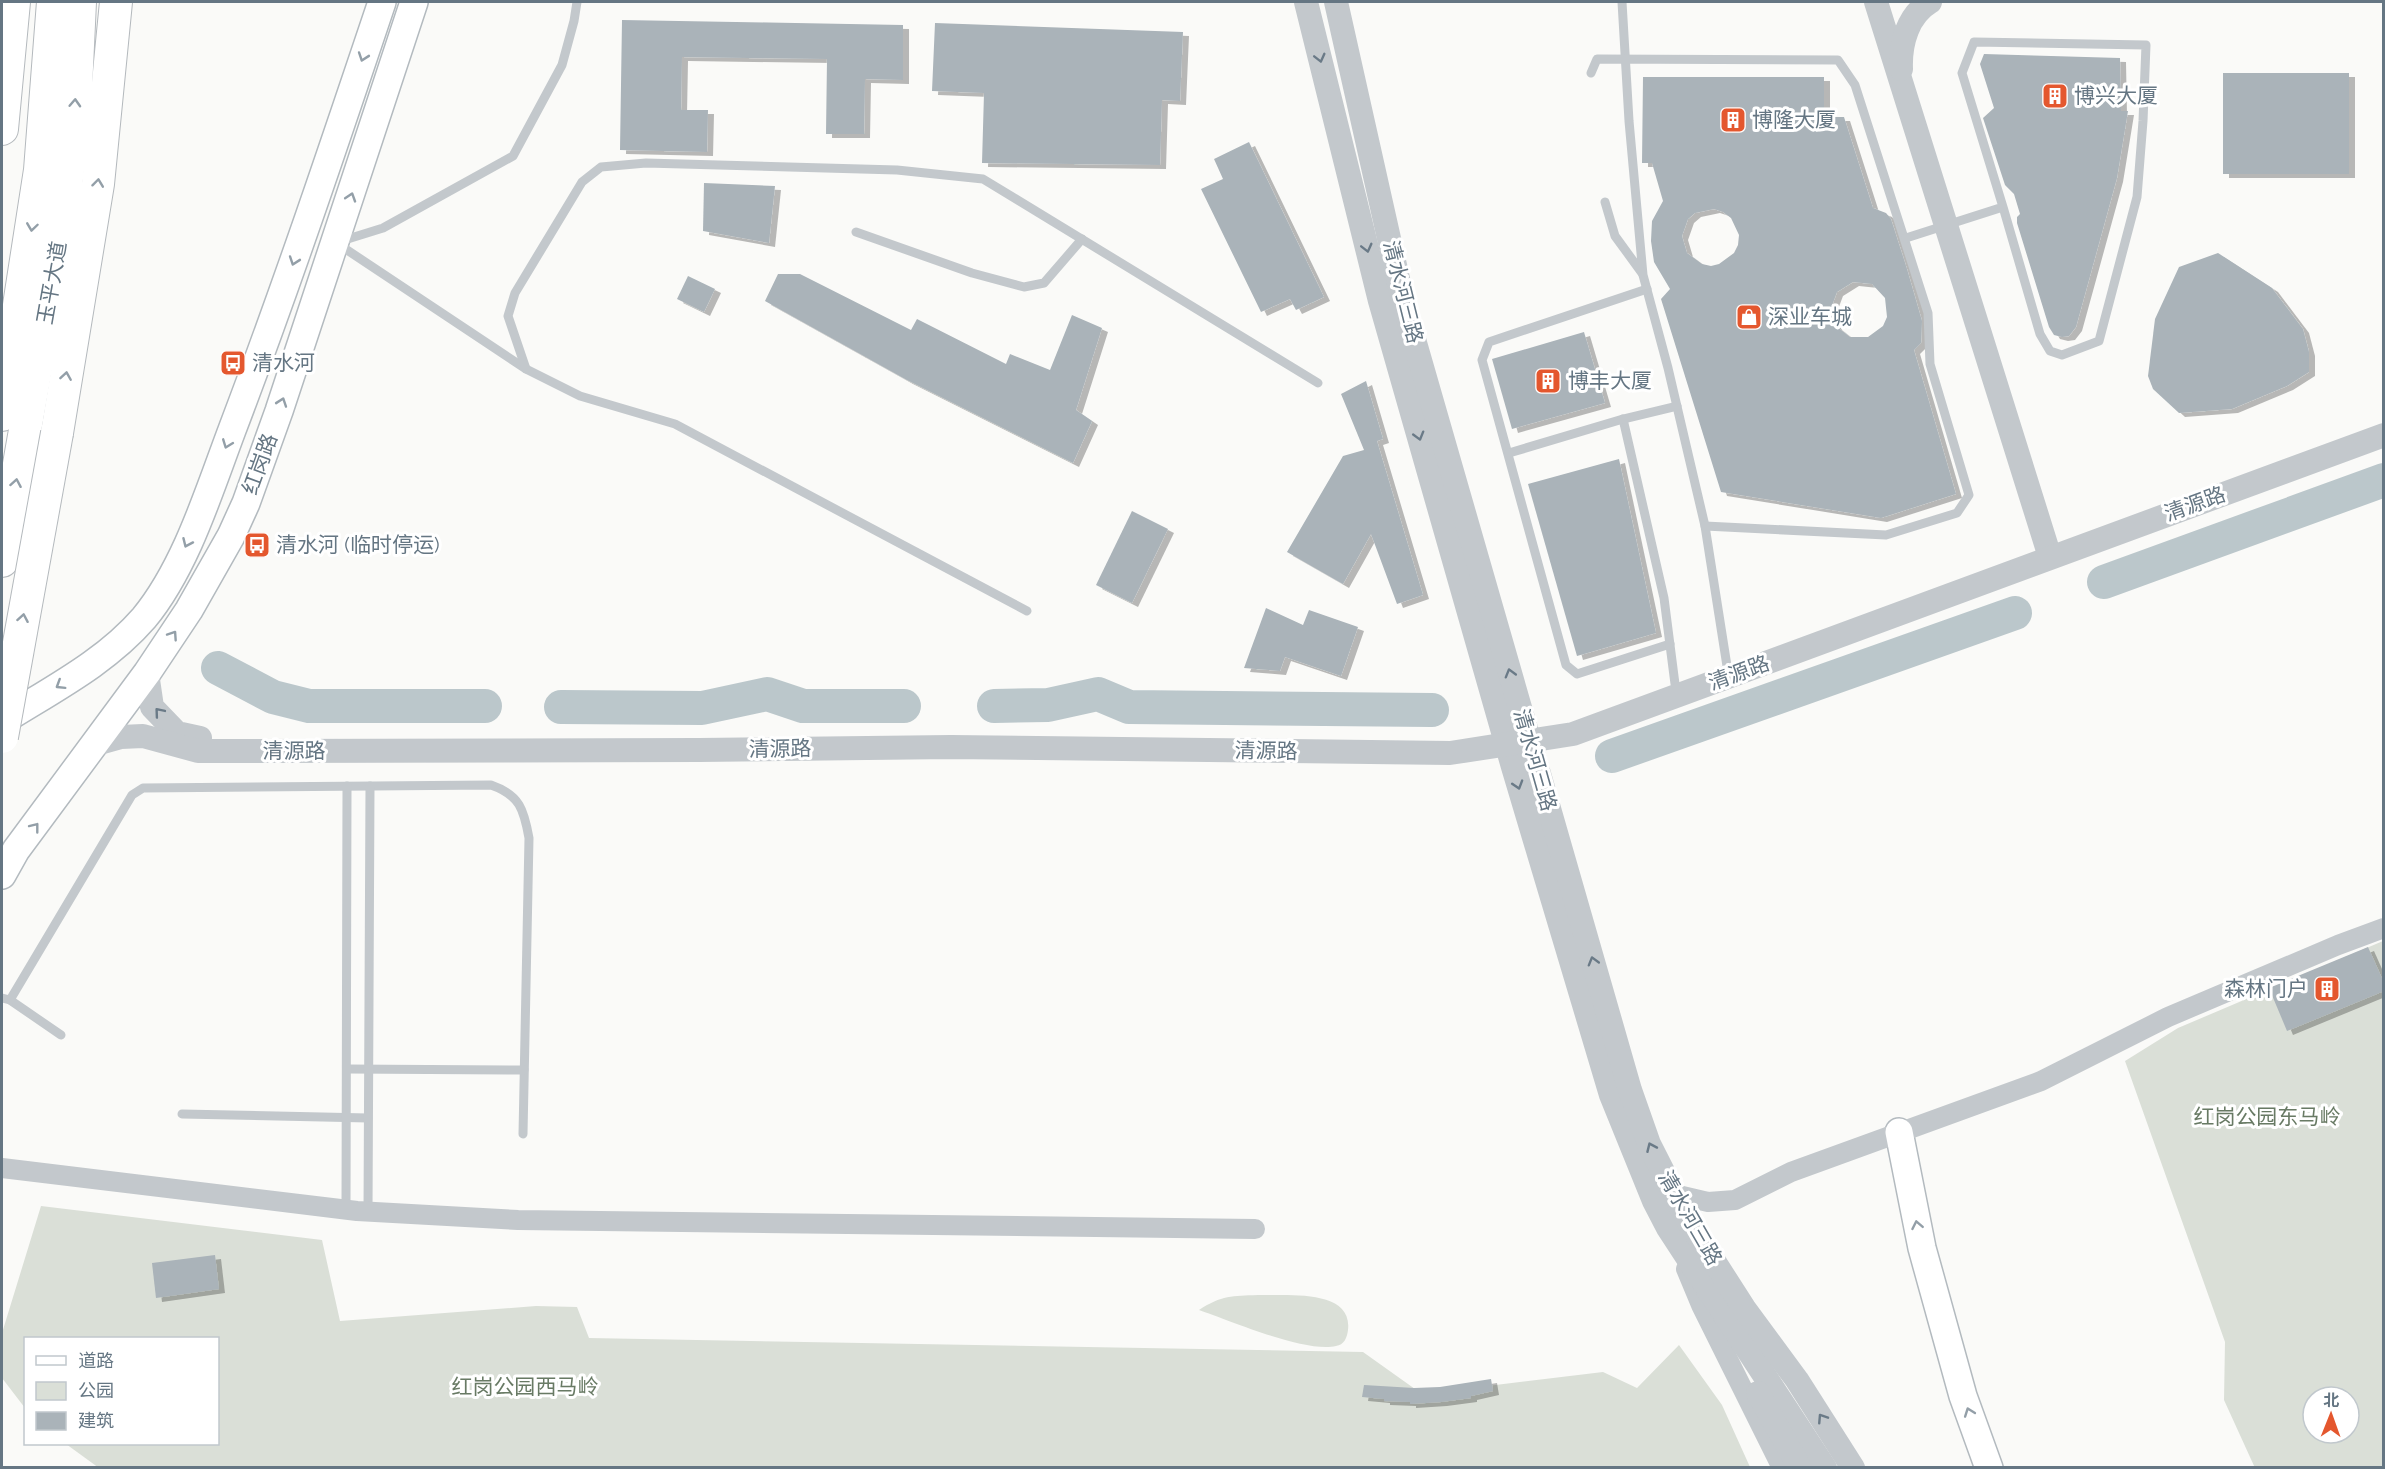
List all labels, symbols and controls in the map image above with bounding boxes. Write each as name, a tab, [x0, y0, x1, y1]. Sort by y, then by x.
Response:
one-way arrow	[358, 51, 371, 62]
one-way arrow	[1313, 53, 1326, 63]
building icon: 博兴大厦	[2040, 81, 2070, 111]
place label: 博兴大厦	[2074, 83, 2158, 108]
one-way arrow	[68, 98, 81, 107]
building icon: 博隆大厦	[1718, 105, 1748, 135]
place label: 博隆大厦	[1752, 107, 1836, 132]
one-way arrow	[92, 179, 104, 188]
one-way arrow	[343, 192, 356, 203]
one-way arrow	[26, 222, 38, 232]
street label: 清水河三路	[1379, 238, 1428, 346]
street label: 玉平大道	[32, 239, 71, 326]
one-way arrow	[1360, 242, 1373, 252]
one-way arrow	[289, 256, 301, 266]
shop icon: 深业车城	[1734, 302, 1764, 332]
place label: 深业车城	[1768, 304, 1852, 329]
bus stop icon: 清水河	[218, 348, 248, 378]
place label: 清水河	[252, 350, 315, 375]
building icon: 博丰大厦	[1533, 366, 1563, 396]
place label: 博丰大厦	[1568, 368, 1652, 393]
one-way arrow	[60, 371, 72, 380]
one-way arrow	[275, 397, 288, 408]
street label: 红岗路	[237, 430, 282, 498]
one-way arrow	[1412, 430, 1424, 440]
one-way arrow	[221, 439, 234, 449]
one-way arrow	[9, 478, 22, 488]
street label: 清源路	[2161, 481, 2229, 526]
bus stop icon: 清水河 (临时停运)	[242, 530, 272, 560]
place label: 清水河 (临时停运)	[276, 532, 440, 557]
one-way arrow	[182, 537, 194, 548]
one-way arrow	[16, 613, 29, 623]
one-way arrow	[166, 630, 177, 641]
street label: 清源路	[1705, 650, 1773, 695]
one-way arrow	[1505, 668, 1517, 678]
one-way arrow	[55, 678, 66, 689]
street label: 清水河三路	[1509, 706, 1562, 814]
one-way arrow	[155, 708, 166, 719]
street label: 清源路	[748, 735, 812, 762]
street label: 清源路	[1234, 737, 1298, 764]
street label: 清源路	[263, 738, 326, 763]
one-way arrow	[1511, 779, 1523, 790]
one-way arrow	[27, 823, 38, 834]
one-way arrow	[1588, 956, 1600, 967]
building icon: 森林门户	[2312, 974, 2342, 1004]
place label: 森林门户	[2224, 976, 2308, 1001]
park label: 红岗公园东马岭	[2194, 1104, 2341, 1129]
one-way arrow	[1646, 1142, 1658, 1153]
street label: 清水河三路	[1653, 1166, 1728, 1269]
one-way arrow	[1911, 1220, 1924, 1230]
legend	[24, 1337, 219, 1445]
text: 道路	[78, 1350, 114, 1371]
park label: 红岗公园西马岭	[452, 1374, 599, 1399]
text: 公园	[78, 1380, 114, 1401]
north arrow	[2301, 1385, 2361, 1445]
text: 北	[2323, 1391, 2339, 1410]
one-way arrow	[1964, 1408, 1977, 1418]
text: 建筑	[78, 1410, 114, 1431]
one-way arrow	[1817, 1414, 1829, 1424]

